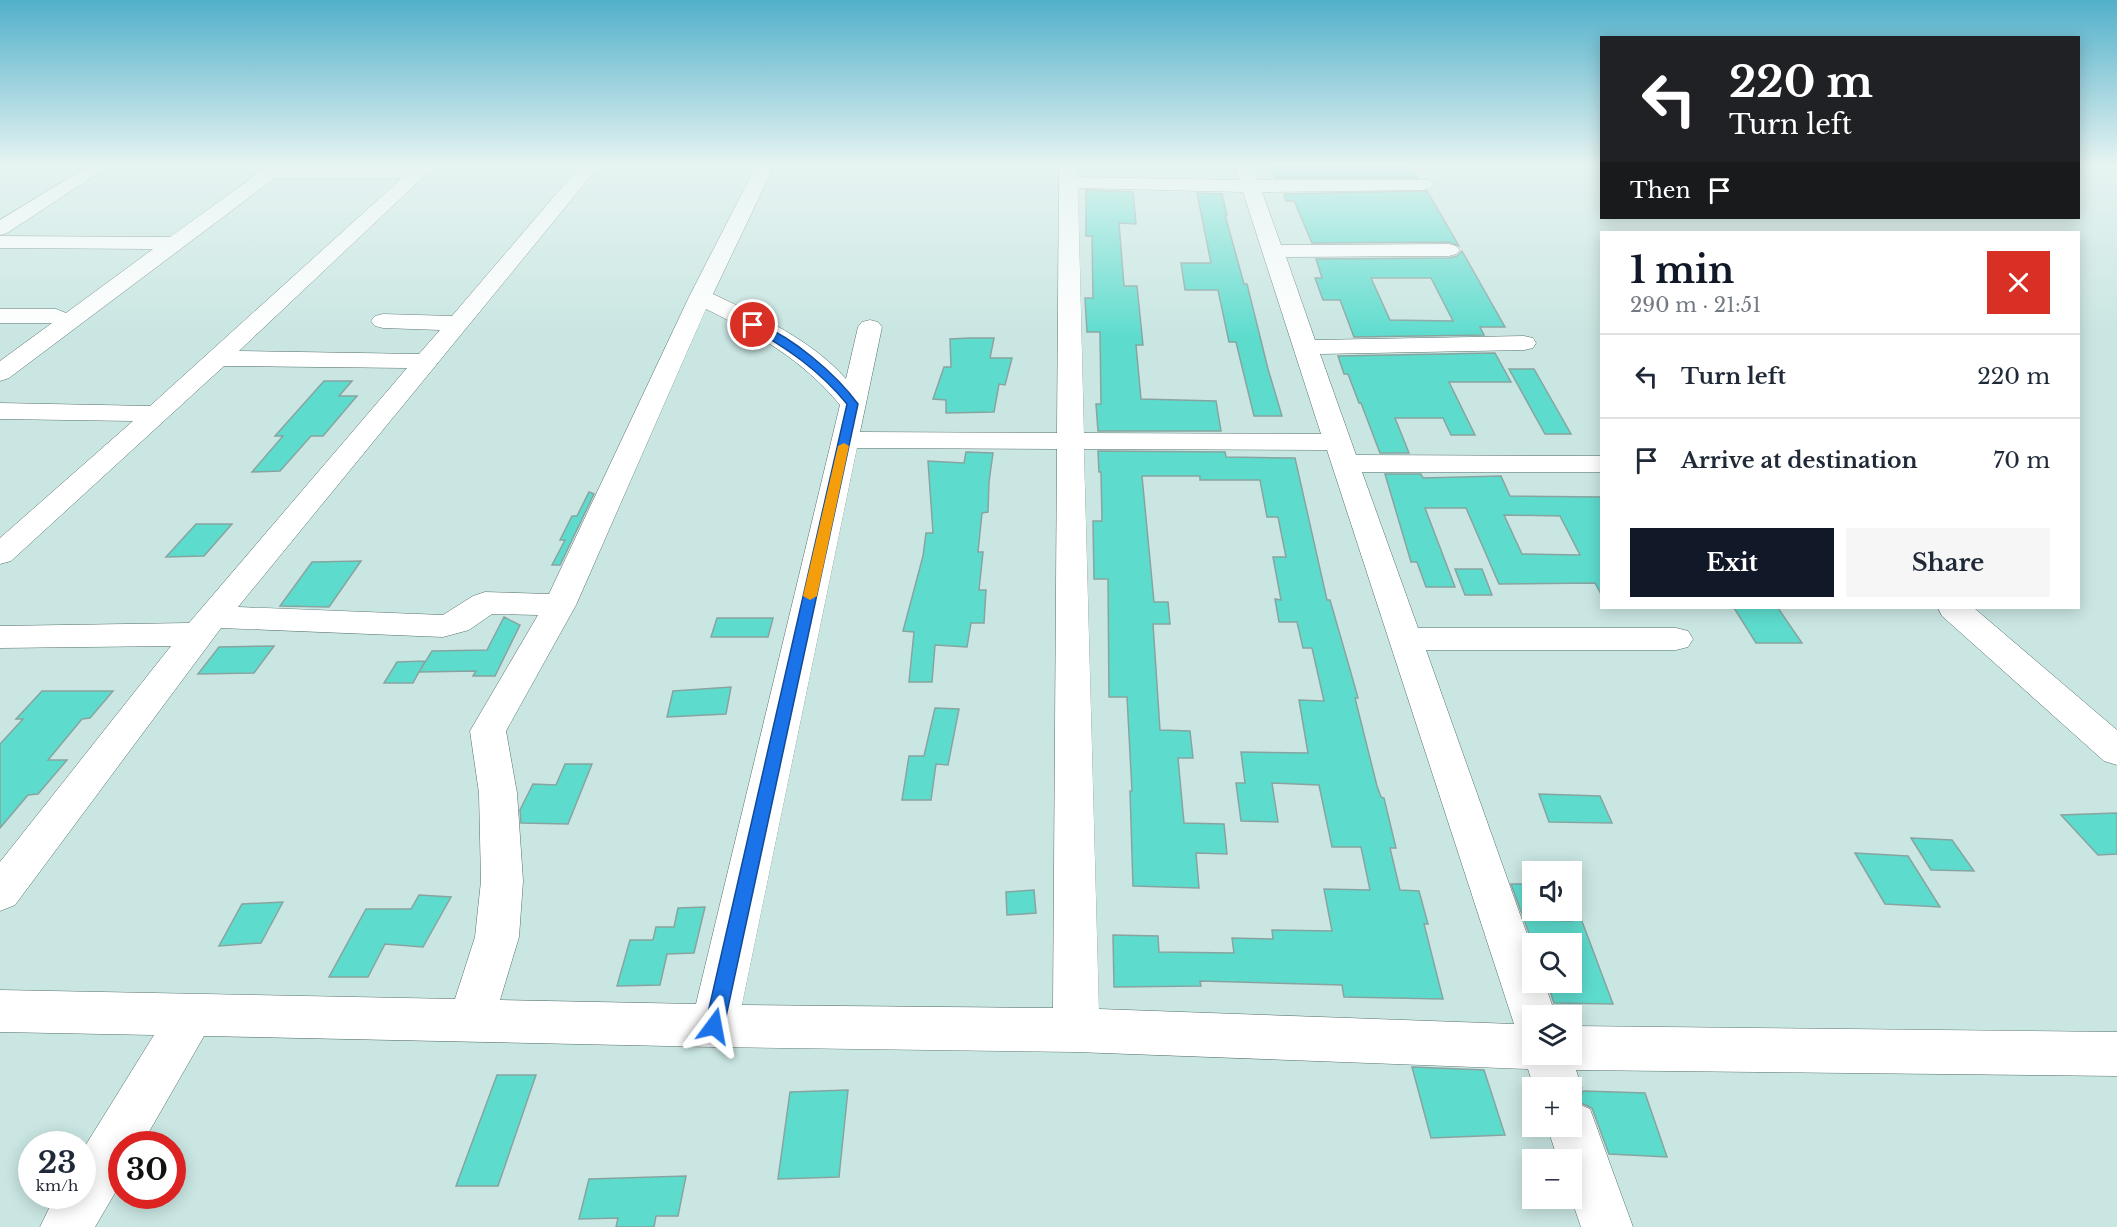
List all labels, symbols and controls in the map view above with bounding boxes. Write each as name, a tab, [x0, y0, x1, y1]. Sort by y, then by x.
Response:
text: 220 m	[1729, 56, 1873, 108]
icon: left	[1630, 60, 1708, 138]
text: Turn left	[1729, 108, 1852, 141]
icon: arrive	[1703, 174, 1736, 207]
text: Then	[1630, 177, 1691, 204]
text: 1 min	[1630, 248, 1734, 293]
button: close	[1987, 251, 2050, 314]
text: 290 m · 21:51	[1630, 293, 1761, 317]
pin	[727, 299, 778, 350]
icon: arrive	[736, 308, 769, 341]
icon: left	[1630, 360, 1663, 393]
text: Turn left	[1681, 363, 1786, 390]
text: 220 m	[1977, 363, 2050, 390]
icon: arrive	[1630, 444, 1663, 477]
text: Arrive at destination	[1681, 447, 1918, 474]
text: 70 m	[1993, 447, 2050, 474]
button: Exit	[1630, 528, 1834, 597]
button: Share	[1846, 528, 2050, 597]
map controls	[1522, 861, 1582, 1209]
button: sound	[1522, 861, 1582, 921]
button: search	[1522, 933, 1582, 993]
position arrow	[682, 994, 746, 1058]
button: layers	[1522, 1005, 1582, 1065]
button: +	[1522, 1077, 1582, 1137]
speed limit sign: 30	[108, 1131, 186, 1209]
text: 23	[38, 1144, 76, 1181]
button: −	[1522, 1149, 1582, 1209]
text: km/h	[36, 1176, 78, 1195]

